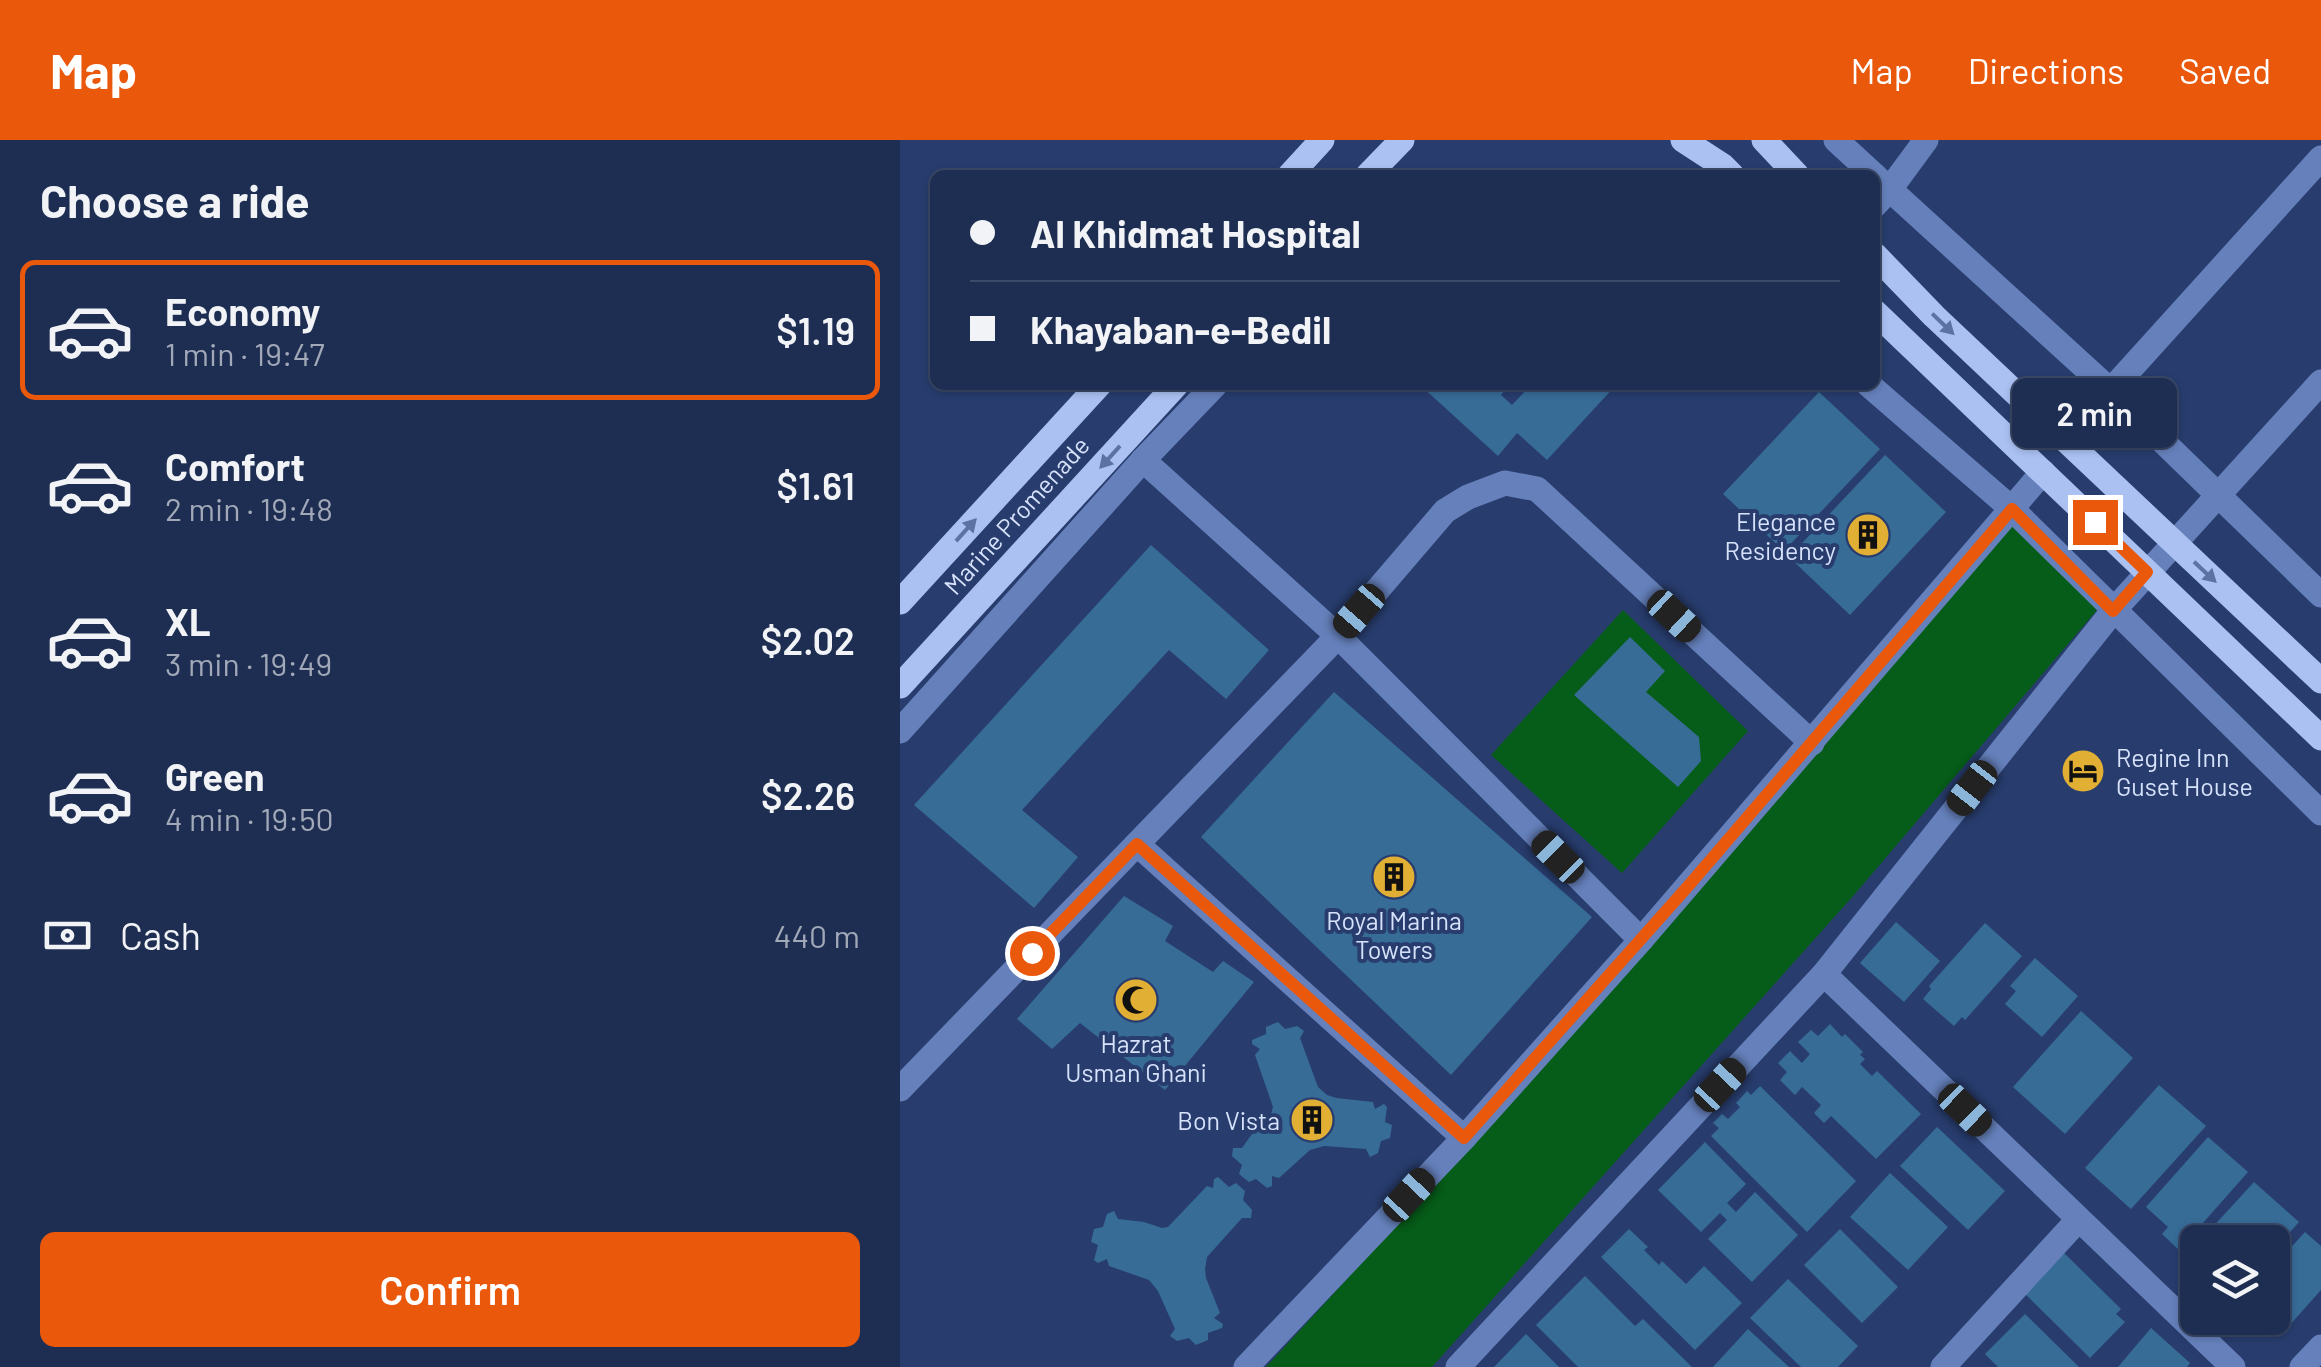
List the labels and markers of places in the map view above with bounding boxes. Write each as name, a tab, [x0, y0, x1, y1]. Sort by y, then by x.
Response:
place label: Elegance Residency	[1725, 506, 1836, 565]
building icon: Elegance Residency	[1845, 512, 1891, 558]
place label: Regine Inn Guset House	[2116, 742, 2253, 801]
hotel icon: Regine Inn Guset House	[2060, 748, 2106, 794]
building icon: Royal Marina Towers	[1371, 854, 1417, 900]
place label: Royal Marina Towers	[1326, 905, 1462, 964]
mosque icon: Hazrat Usman Ghani	[1113, 977, 1159, 1023]
place label: Hazrat Usman Ghani	[1065, 1028, 1207, 1087]
building icon: Bon Vista	[1289, 1097, 1335, 1143]
place label: Bon Vista	[1177, 1105, 1280, 1135]

